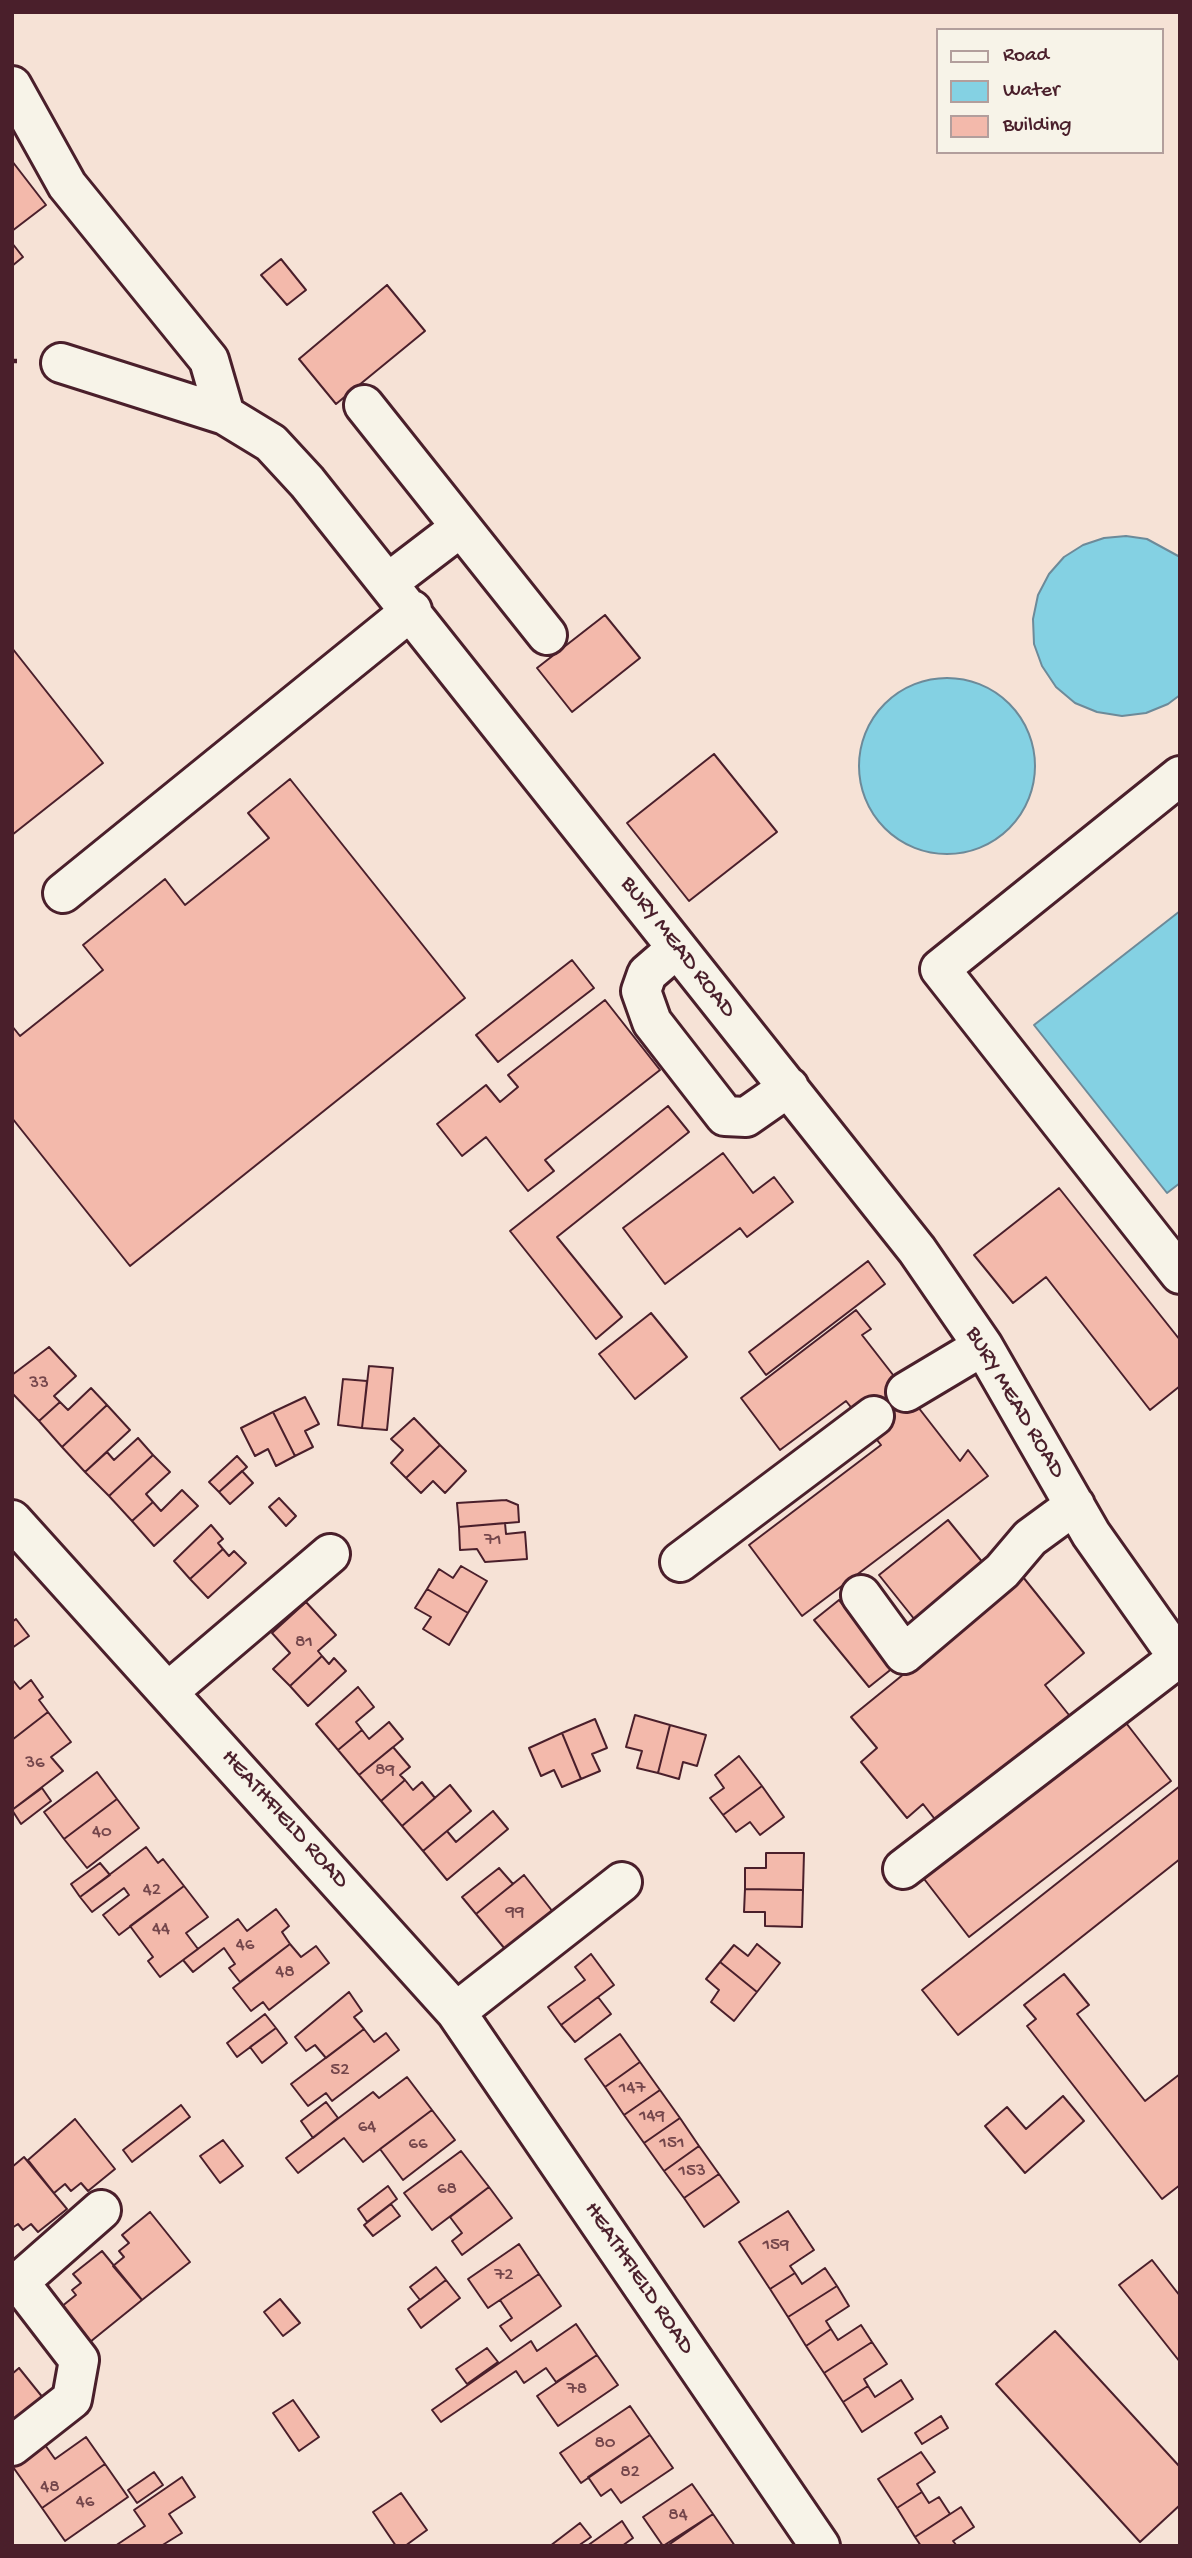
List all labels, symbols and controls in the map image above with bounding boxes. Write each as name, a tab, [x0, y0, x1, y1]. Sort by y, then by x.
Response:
legend	[936, 28, 1164, 154]
text: Road	[1003, 44, 1049, 69]
text: Water	[1003, 79, 1059, 104]
text: Building	[1003, 114, 1072, 139]
street label: BURY MEAD ROAD	[613, 872, 741, 1024]
street label: BURY MEAD ROAD	[958, 1322, 1070, 1484]
house number: 33	[29, 1373, 49, 1395]
house number: 71	[484, 1530, 502, 1552]
house number: 81	[295, 1632, 313, 1654]
street label: HEATHFIELD ROAD	[214, 1745, 354, 1895]
house number: 36	[25, 1753, 45, 1775]
house number: 89	[375, 1760, 395, 1782]
house number: 40	[92, 1822, 112, 1844]
house number: 42	[143, 1880, 161, 1902]
house number: 99	[505, 1902, 525, 1924]
house number: 44	[152, 1919, 170, 1941]
house number: 46	[236, 1935, 254, 1957]
house number: 48	[275, 1962, 295, 1984]
house number: 52	[330, 2060, 350, 2082]
house number: 147	[619, 2078, 645, 2100]
house number: 149	[639, 2106, 665, 2128]
house number: 64	[358, 2117, 376, 2139]
house number: 151	[659, 2133, 685, 2155]
house number: 66	[408, 2134, 428, 2156]
house number: 153	[678, 2161, 706, 2183]
house number: 68	[437, 2179, 457, 2201]
street label: HEATHFIELD ROAD	[577, 2198, 699, 2360]
house number: 159	[762, 2235, 790, 2257]
house number: 72	[494, 2265, 514, 2287]
house number: 78	[567, 2379, 587, 2401]
house number: 80	[594, 2433, 616, 2455]
house number: 82	[620, 2462, 640, 2484]
house number: 48	[40, 2477, 60, 2499]
house number: 46	[76, 2492, 94, 2514]
house number: 84	[668, 2505, 688, 2527]

